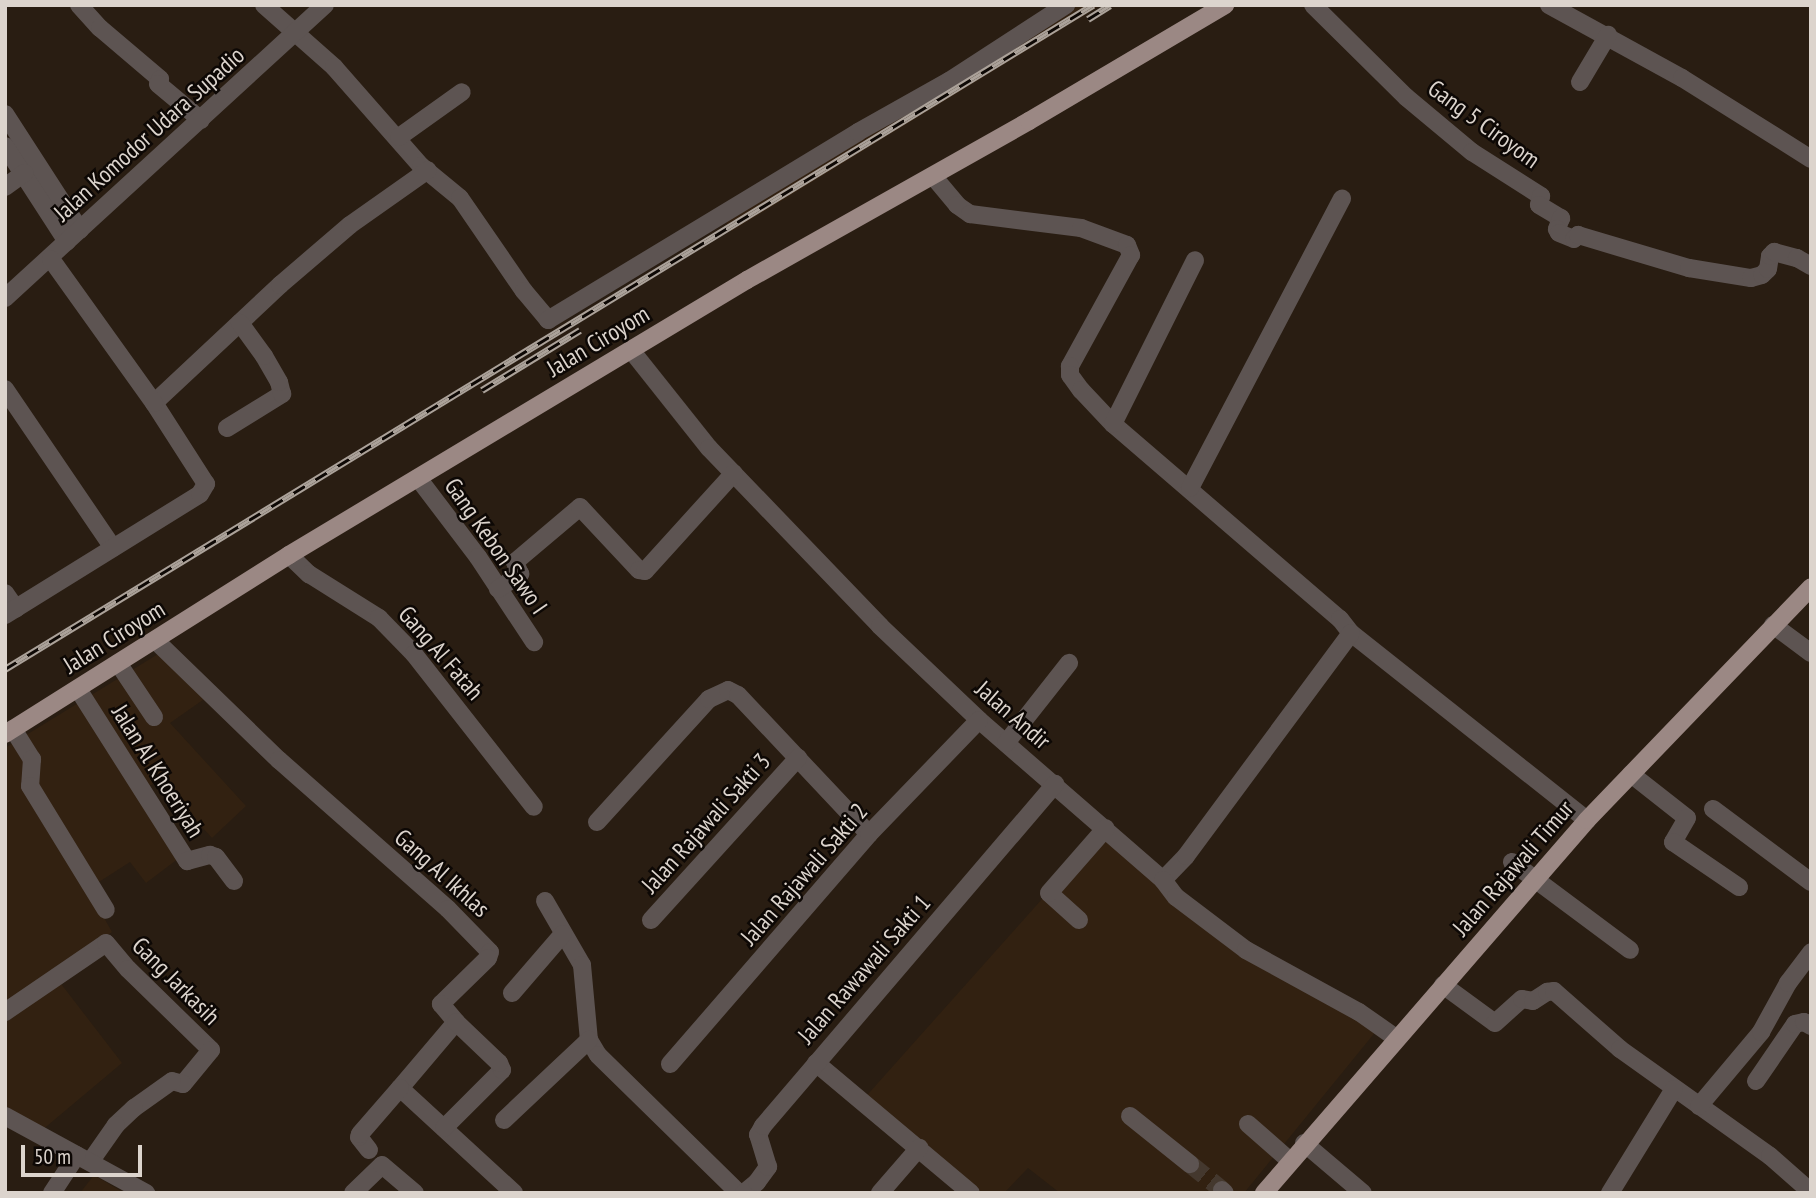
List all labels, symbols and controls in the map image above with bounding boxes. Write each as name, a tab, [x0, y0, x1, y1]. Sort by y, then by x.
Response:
street label: Jalan Komodor Udara Supadio	[48, 41, 250, 227]
street label: Gang 5 Ciroyom	[1422, 74, 1546, 174]
street label: Jalan Ciroyom	[542, 299, 654, 383]
street label: Gang Kebon Sawo I	[438, 472, 554, 620]
street label: Jalan Ciroyom	[58, 595, 170, 679]
street label: Gang Al Fatah	[392, 600, 490, 706]
street label: Jalan Andir	[969, 675, 1057, 755]
street label: Jalan Al Khoeriyah	[106, 699, 210, 843]
street label: Jalan Rajawali Sakti 3	[636, 747, 776, 899]
street label: Jalan Rajawali Timur	[1446, 794, 1580, 942]
street label: Jalan Rajawali Sakti 2	[735, 797, 873, 951]
street label: Gang Al Ikhlas	[388, 823, 496, 923]
street label: Jalan Rawawali Sakti 1	[792, 889, 936, 1049]
street label: Gang Jarkasih	[126, 931, 226, 1031]
scale bar	[24, 1132, 145, 1176]
text: 50 m	[34, 1143, 71, 1170]

